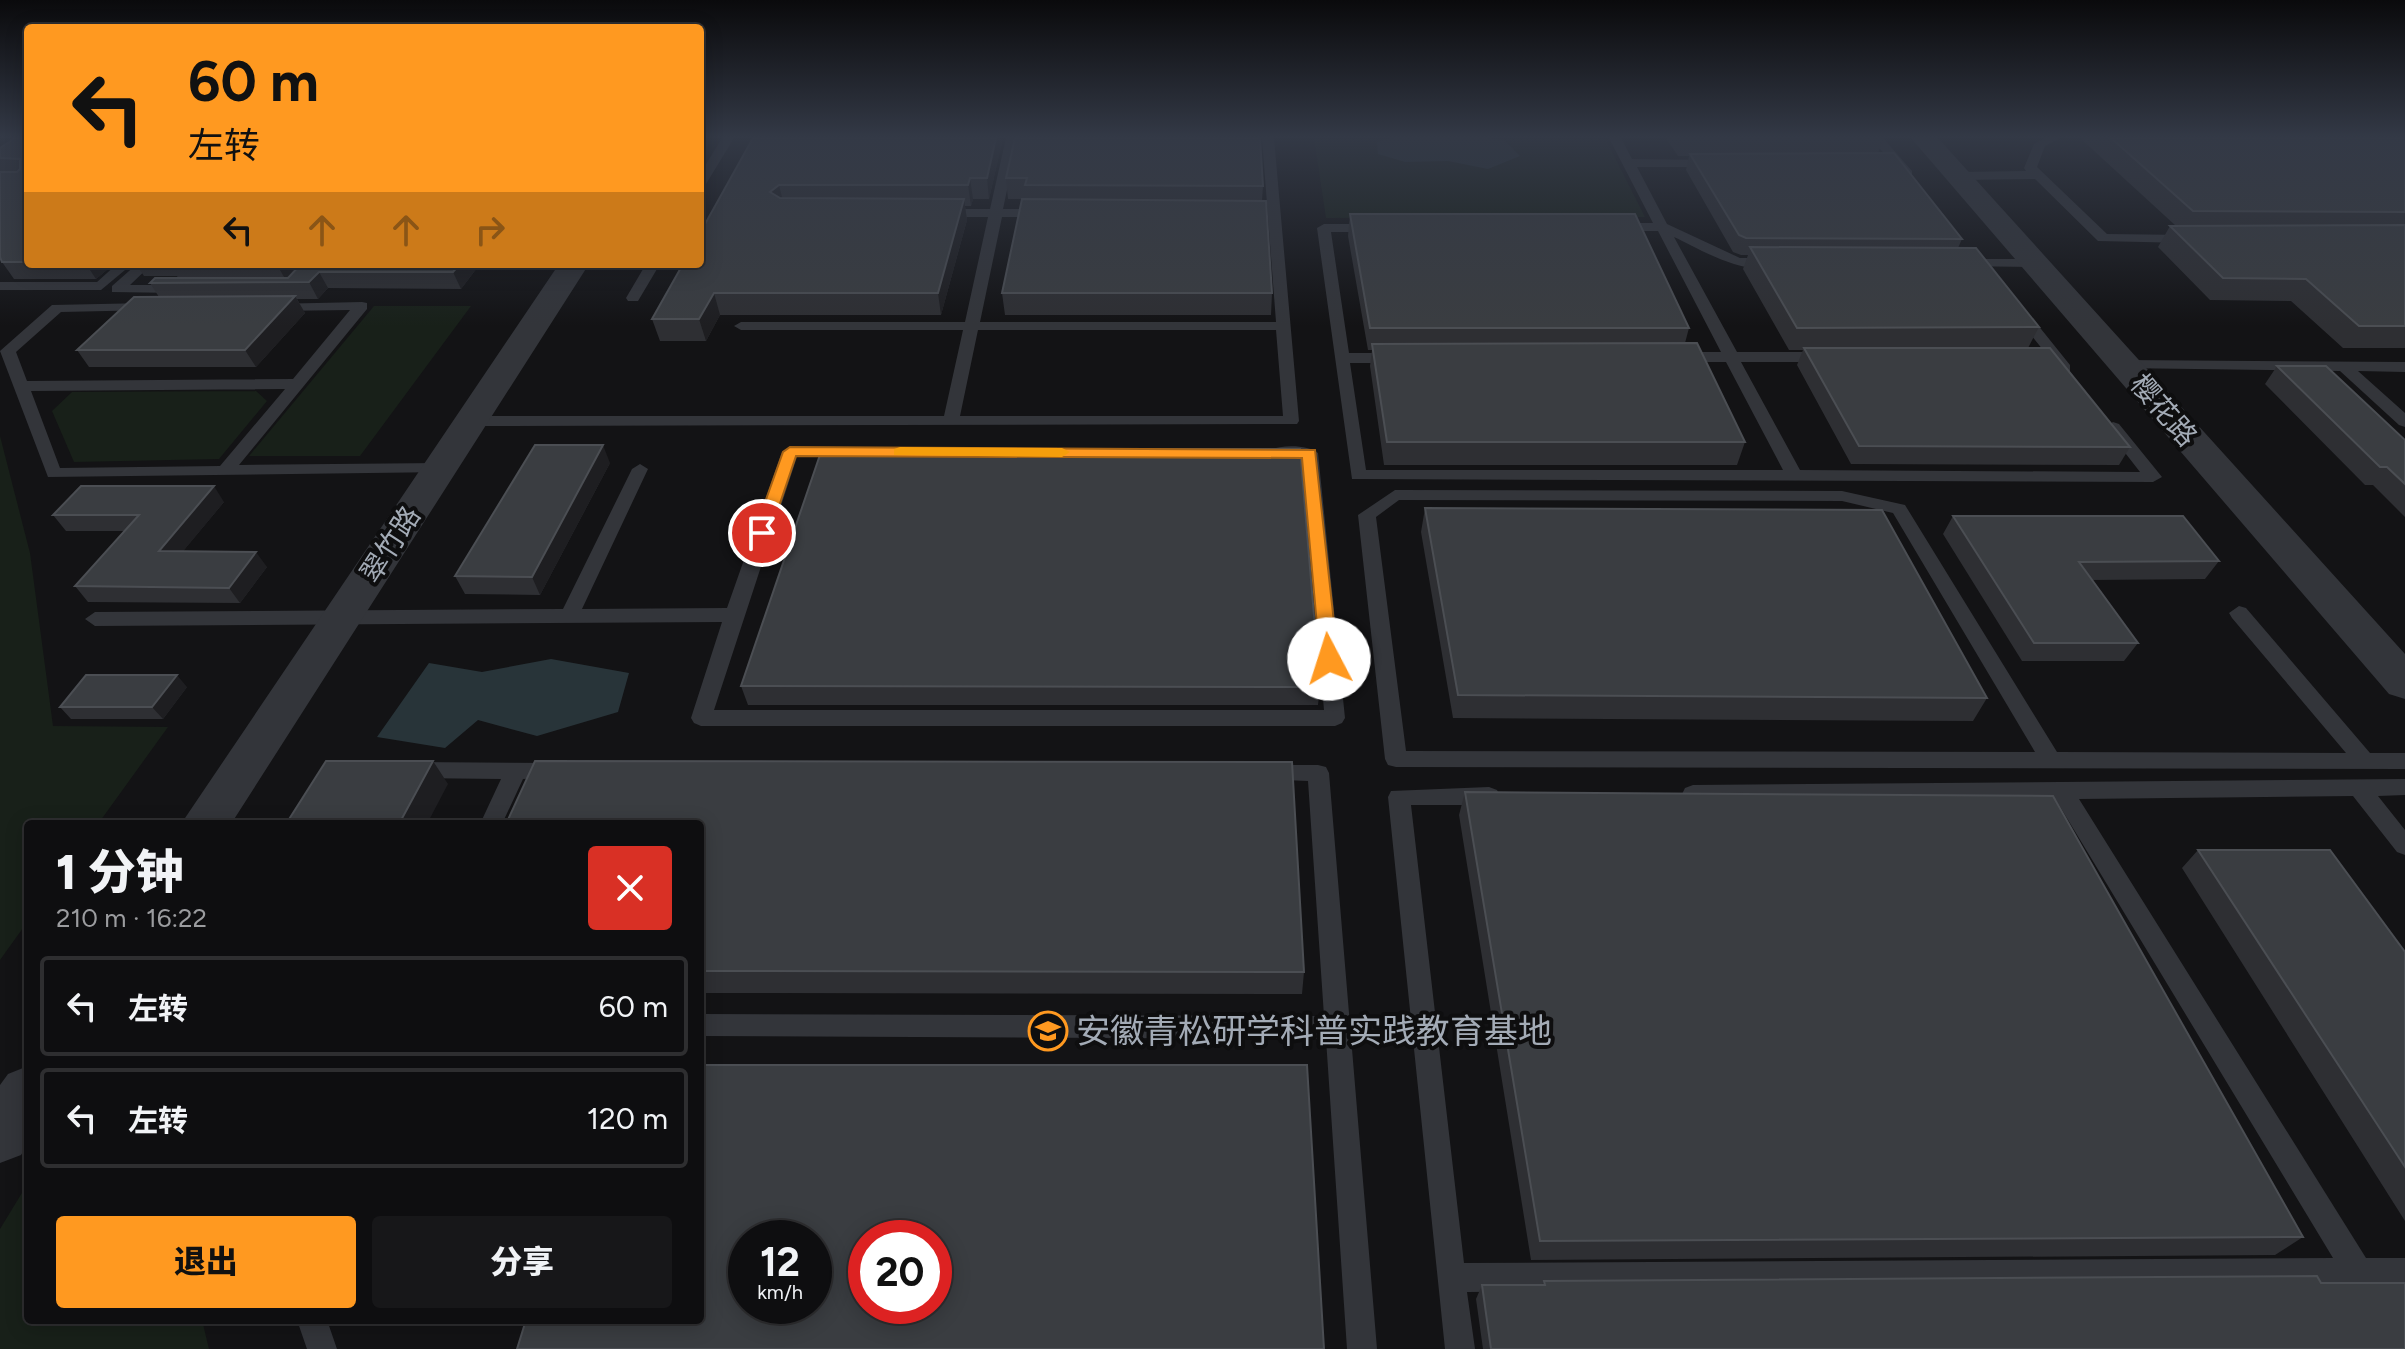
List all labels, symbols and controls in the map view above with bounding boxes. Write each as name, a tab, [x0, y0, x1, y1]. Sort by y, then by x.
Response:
text: 60 m	[188, 48, 319, 115]
icon: left	[56, 56, 160, 160]
text: 左转	[188, 124, 260, 167]
icon: left	[216, 208, 260, 252]
icon: ahead	[300, 208, 344, 252]
icon: ahead	[384, 208, 428, 252]
icon: right	[468, 208, 512, 252]
street label: 樱花路	[2124, 367, 2204, 453]
pin	[728, 499, 796, 567]
street label: 翠竹路	[353, 500, 427, 588]
icon: arrive	[740, 511, 784, 555]
position arrow	[1287, 617, 1371, 701]
text: 1 分钟	[56, 843, 184, 901]
button: close	[588, 846, 672, 930]
text: 210 m · 16:22	[56, 902, 207, 934]
icon: left	[60, 984, 104, 1028]
text: 60 m	[599, 988, 668, 1025]
text: 左转	[128, 990, 188, 1027]
school or university icon: 安徽青松研学科普实践教育基地	[1027, 1010, 1069, 1052]
place label: 安徽青松研学科普实践教育基地	[1076, 1011, 1552, 1052]
icon: left	[60, 1096, 104, 1140]
text: 120 m	[587, 1100, 668, 1137]
text: 左转	[128, 1102, 188, 1139]
button: 退出	[56, 1216, 356, 1308]
button: 分享	[372, 1216, 672, 1308]
speed limit sign: 20	[848, 1220, 952, 1324]
text: 12	[760, 1238, 800, 1286]
text: km/h	[757, 1280, 803, 1304]

